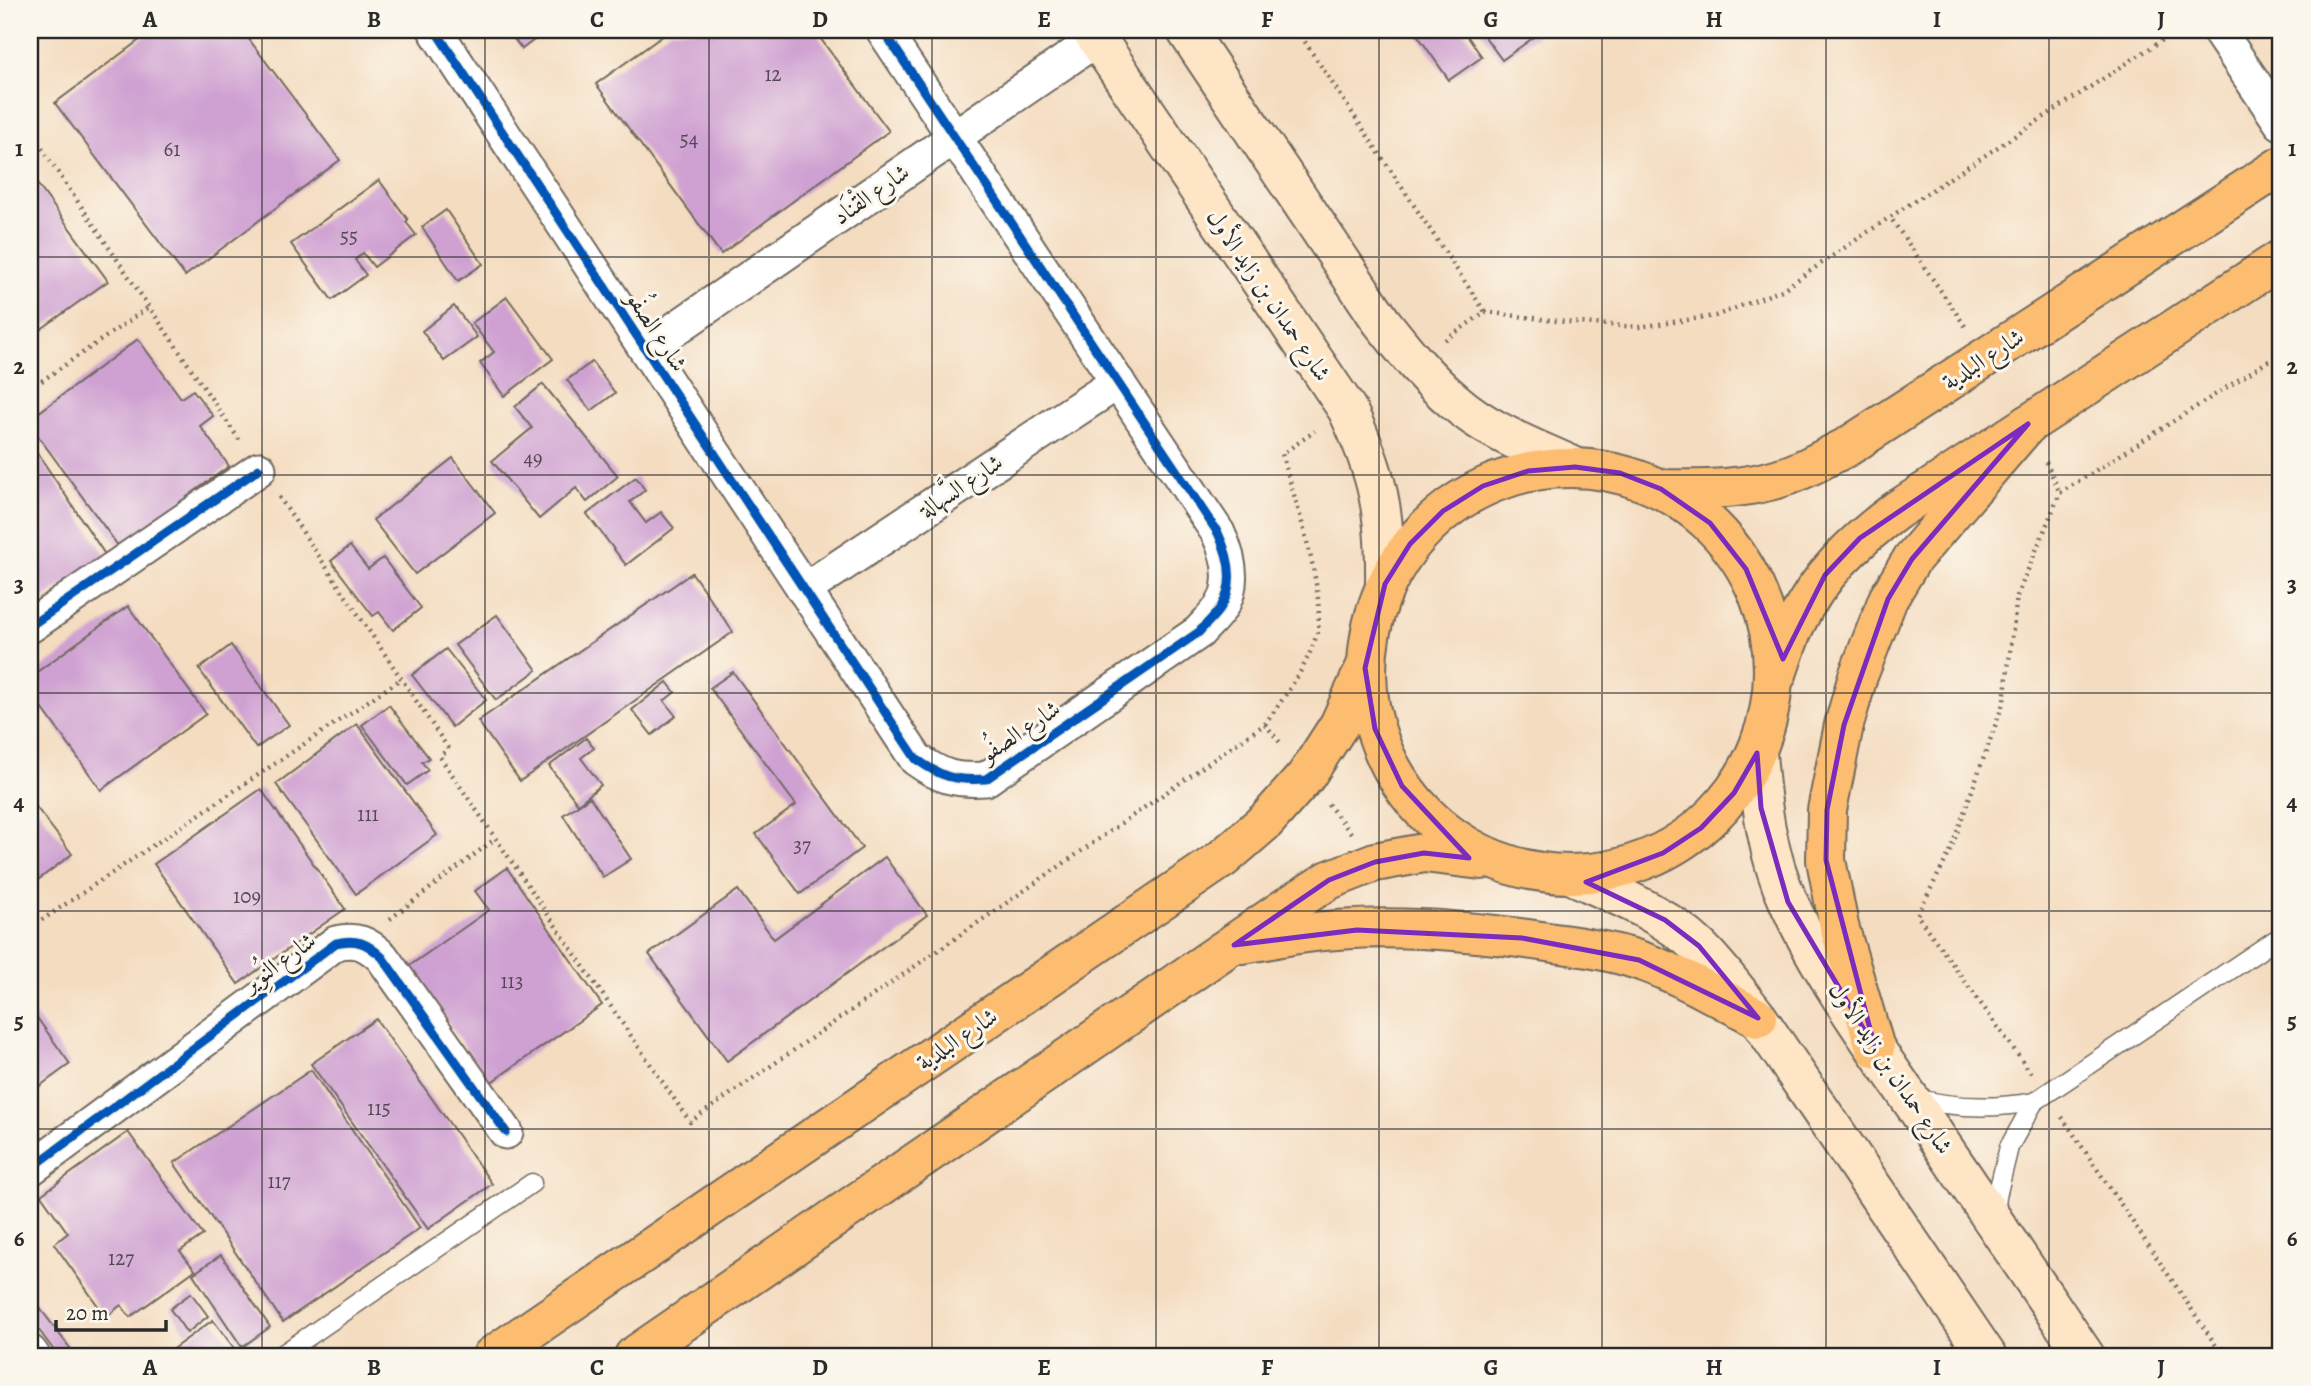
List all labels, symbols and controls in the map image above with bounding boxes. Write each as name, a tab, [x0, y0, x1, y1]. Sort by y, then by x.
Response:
text: A	[142, 4, 158, 35]
text: B	[367, 4, 381, 35]
text: C	[590, 4, 604, 35]
text: D	[812, 4, 828, 35]
text: E	[1037, 4, 1051, 35]
text: F	[1261, 4, 1274, 35]
text: G	[1483, 4, 1499, 35]
text: H	[1705, 4, 1723, 35]
text: I	[1933, 4, 1941, 35]
text: J	[2157, 4, 2165, 35]
house number: 12	[764, 60, 782, 88]
house number: 54	[680, 125, 698, 153]
text: 1	[15, 133, 23, 164]
text: 1	[2288, 133, 2296, 164]
house number: 61	[164, 135, 180, 163]
street label: شارع القْنَاد	[825, 154, 918, 235]
street label: شارع حمدان بن زايد الأول	[1196, 203, 1339, 390]
house number: 55	[340, 222, 358, 250]
street label: شارع الصفُو	[614, 280, 698, 380]
street label: شارع البلدية	[1936, 321, 2032, 401]
text: 2	[13, 351, 25, 382]
text: 2	[2286, 351, 2298, 382]
street label: شارع السَّهالة	[910, 443, 1011, 530]
house number: 49	[523, 444, 543, 472]
text: 3	[14, 569, 24, 600]
text: 3	[2287, 569, 2297, 600]
street label: شارع الصفُو	[970, 689, 1069, 774]
text: 4	[14, 787, 25, 818]
text: 4	[2287, 787, 2298, 818]
house number: 111	[357, 800, 379, 828]
house number: 37	[793, 831, 811, 859]
house number: 109	[233, 882, 261, 910]
street label: شارع النُوِير	[231, 921, 324, 1004]
house number: 113	[500, 967, 524, 995]
street label: شارع حمدان بن زايد الأول	[1818, 976, 1961, 1163]
street label: شارع البلدية	[910, 1000, 1006, 1081]
text: 5	[14, 1005, 24, 1036]
text: 5	[2287, 1005, 2297, 1036]
house number: 115	[367, 1094, 391, 1122]
house number: 117	[267, 1167, 291, 1195]
text: 6	[14, 1223, 25, 1254]
text: 6	[2287, 1223, 2298, 1254]
house number: 127	[108, 1244, 134, 1272]
scale bar	[56, 1288, 166, 1332]
text: 20 m	[66, 1299, 109, 1327]
text: A	[142, 1352, 158, 1383]
text: B	[367, 1352, 381, 1383]
text: C	[590, 1352, 604, 1383]
text: D	[812, 1352, 828, 1383]
text: E	[1037, 1352, 1051, 1383]
text: F	[1261, 1352, 1274, 1383]
text: G	[1483, 1352, 1499, 1383]
text: H	[1705, 1352, 1723, 1383]
text: I	[1933, 1352, 1941, 1383]
text: J	[2157, 1352, 2165, 1383]

